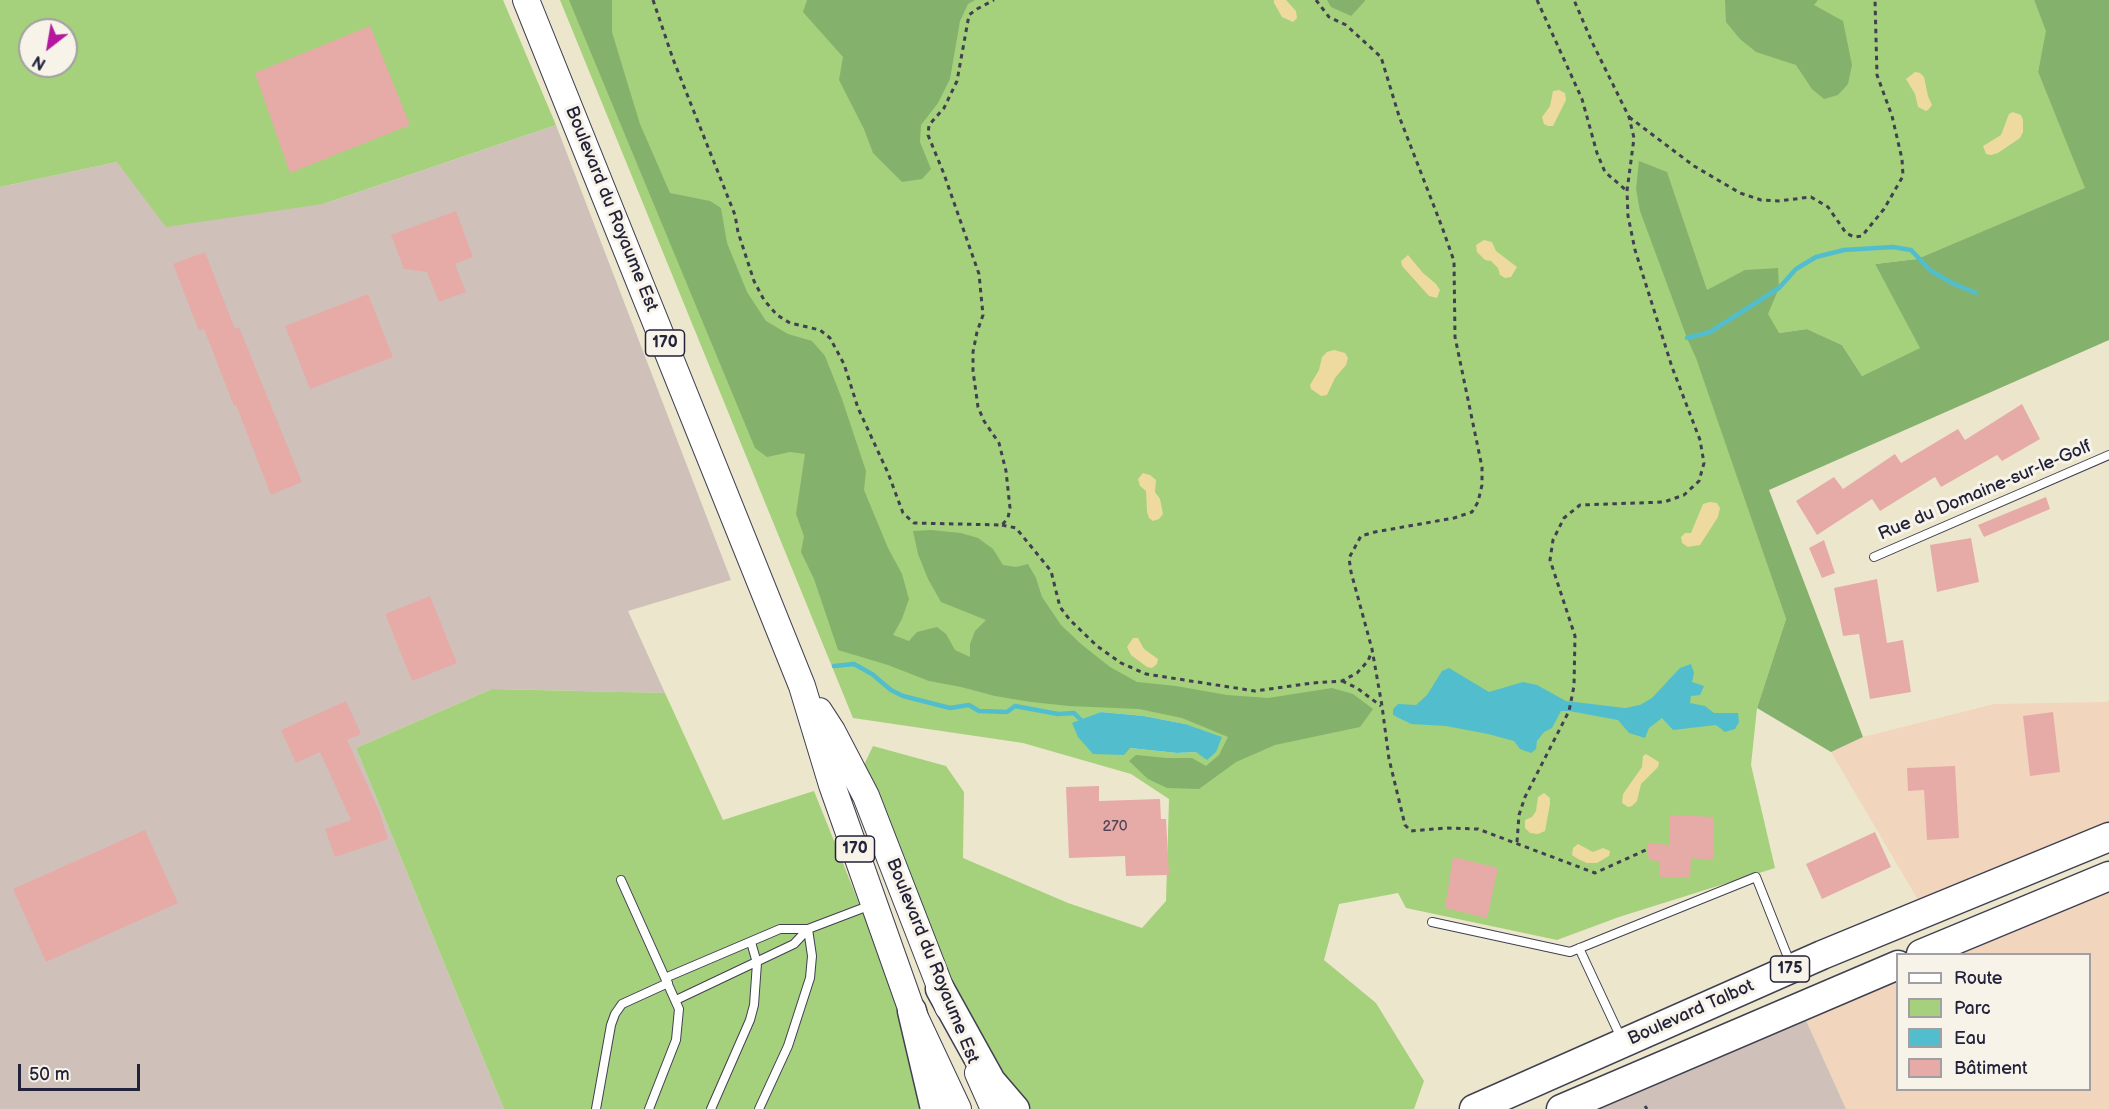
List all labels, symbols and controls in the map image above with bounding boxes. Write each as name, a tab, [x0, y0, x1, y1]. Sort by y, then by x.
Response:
north arrow	[18, 18, 78, 78]
text: N	[29, 51, 50, 73]
street label: Boulevard du Royaume Est	[560, 103, 662, 315]
road number: 170	[646, 330, 684, 356]
street label: Rue du Domaine-sur-le-Golf	[1875, 436, 2095, 546]
house number: 270	[1102, 818, 1128, 836]
road number: 170	[836, 836, 874, 862]
street label: Boulevard du Royaume Est	[881, 855, 983, 1067]
legend	[1896, 953, 2091, 1091]
road number: 175	[1770, 956, 1810, 982]
text: Route	[1954, 968, 2003, 989]
street label: Boulevard Talbot	[1625, 976, 1757, 1050]
text: Parc	[1954, 998, 1991, 1019]
text: Eau	[1954, 1028, 1986, 1049]
scale bar	[21, 1052, 142, 1090]
text: Bâtiment	[1954, 1058, 2028, 1079]
text: 50 m	[29, 1064, 70, 1085]

